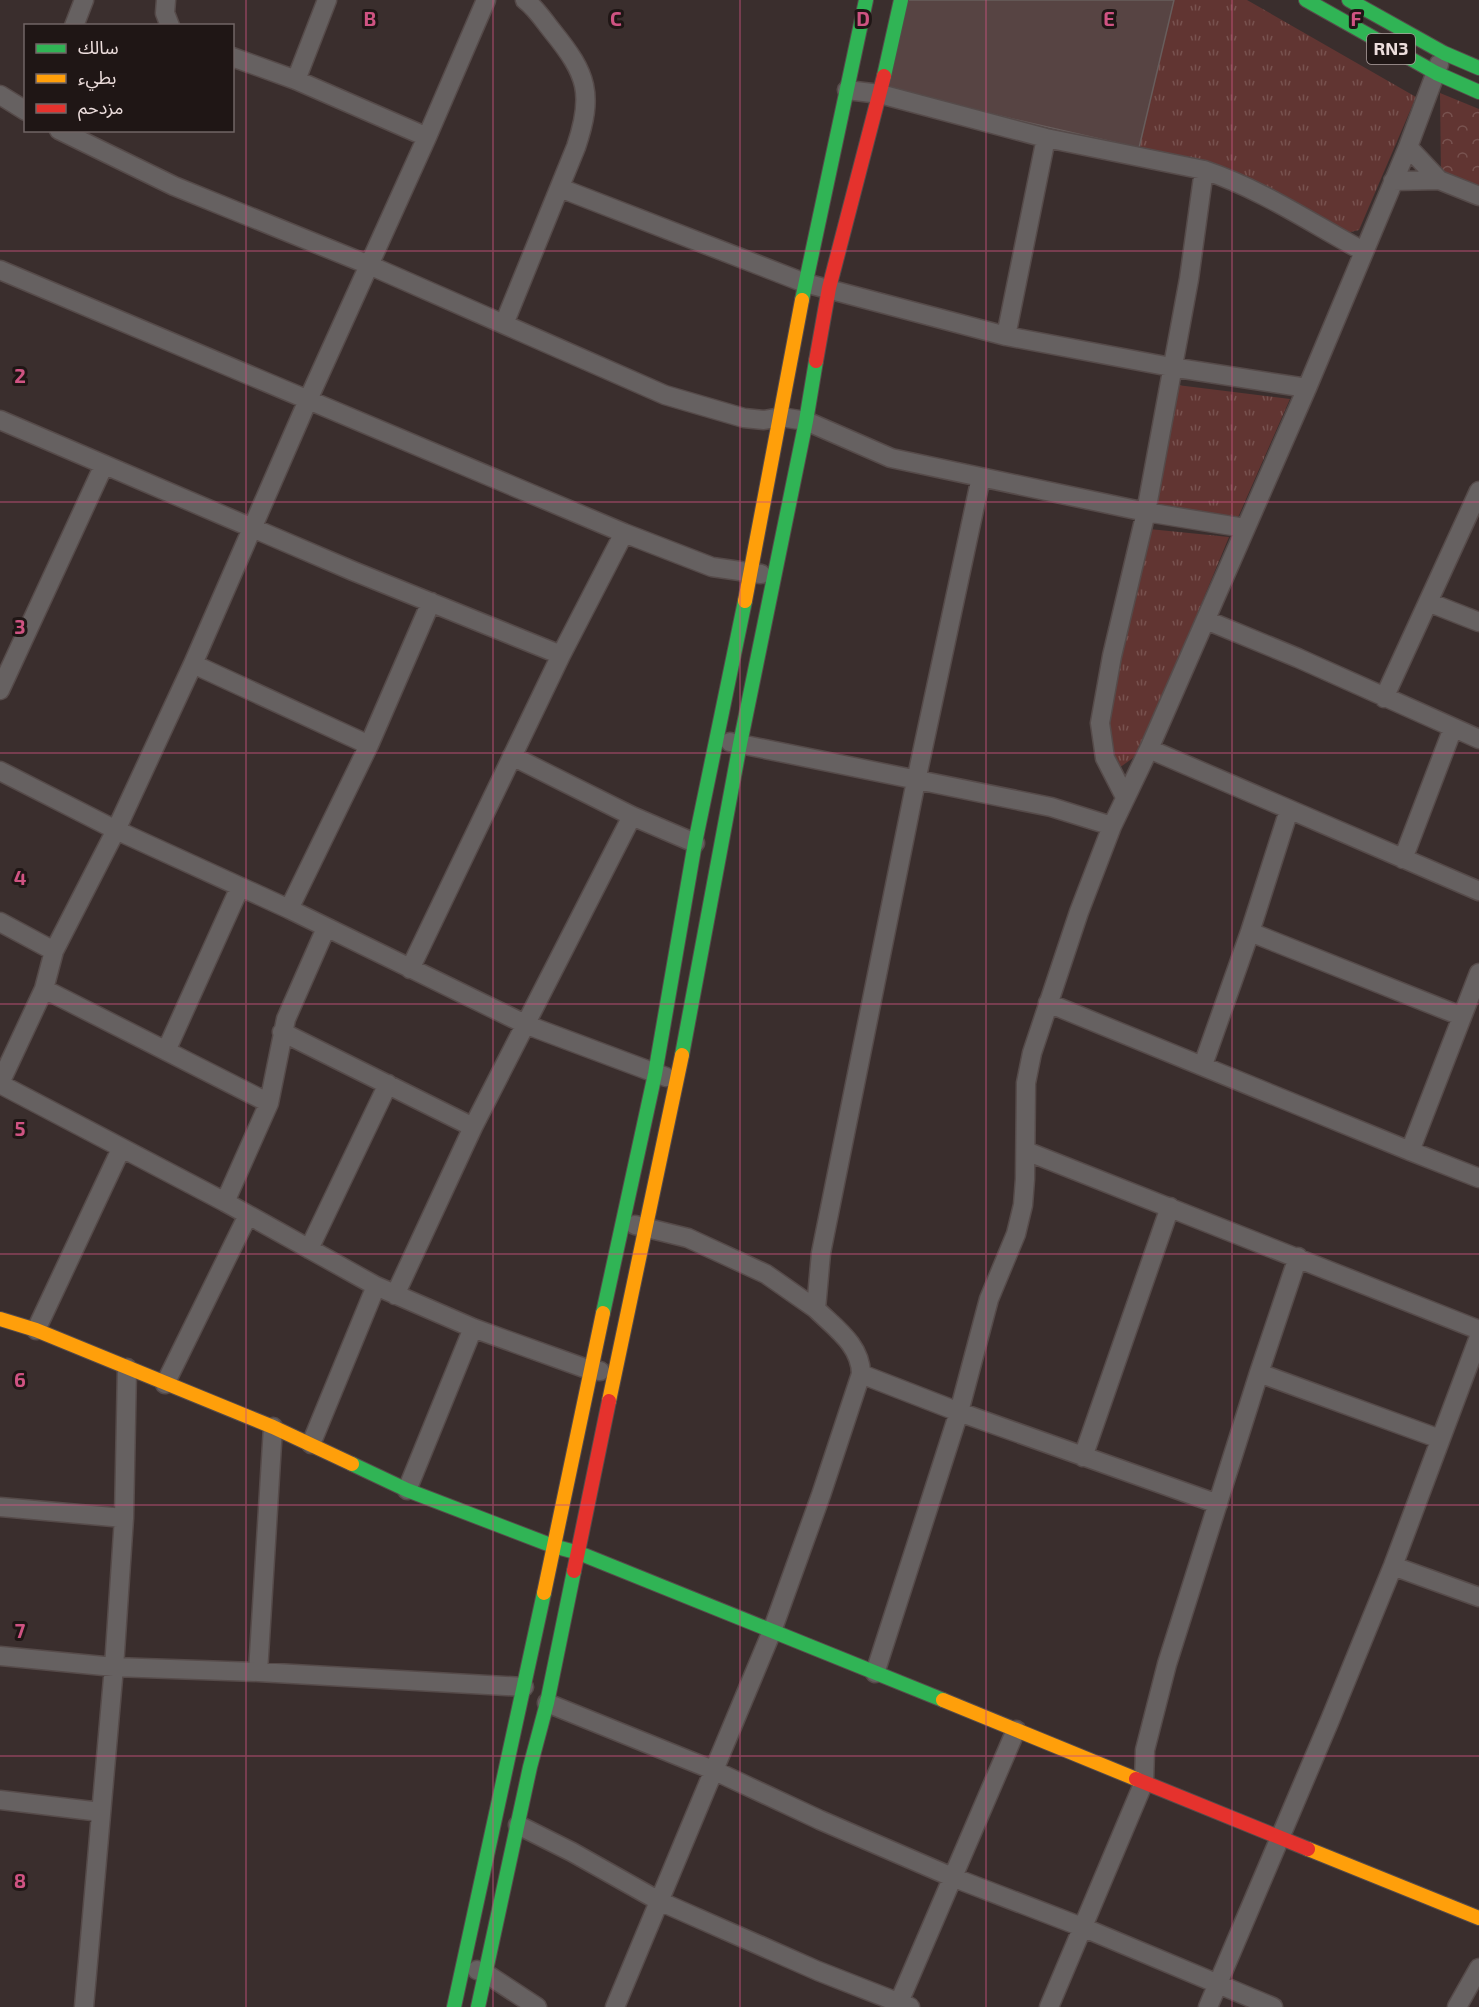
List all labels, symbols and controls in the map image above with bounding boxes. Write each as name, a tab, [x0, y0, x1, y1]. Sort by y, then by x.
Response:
text: B	[364, 6, 376, 30]
text: C	[610, 6, 622, 30]
text: D	[856, 6, 870, 30]
text: E	[1103, 6, 1115, 30]
text: F	[1350, 6, 1362, 30]
legend	[24, 24, 234, 132]
road number: RN3	[1367, 34, 1415, 64]
text: سالك	[78, 36, 119, 58]
text: بطيء	[78, 66, 116, 91]
text: مزدحم	[78, 96, 123, 121]
text: 2	[14, 363, 26, 387]
text: 3	[14, 614, 26, 638]
text: 4	[14, 865, 27, 889]
text: 5	[14, 1116, 26, 1140]
text: 6	[14, 1367, 26, 1391]
text: 7	[15, 1618, 26, 1642]
text: 8	[14, 1868, 26, 1892]

